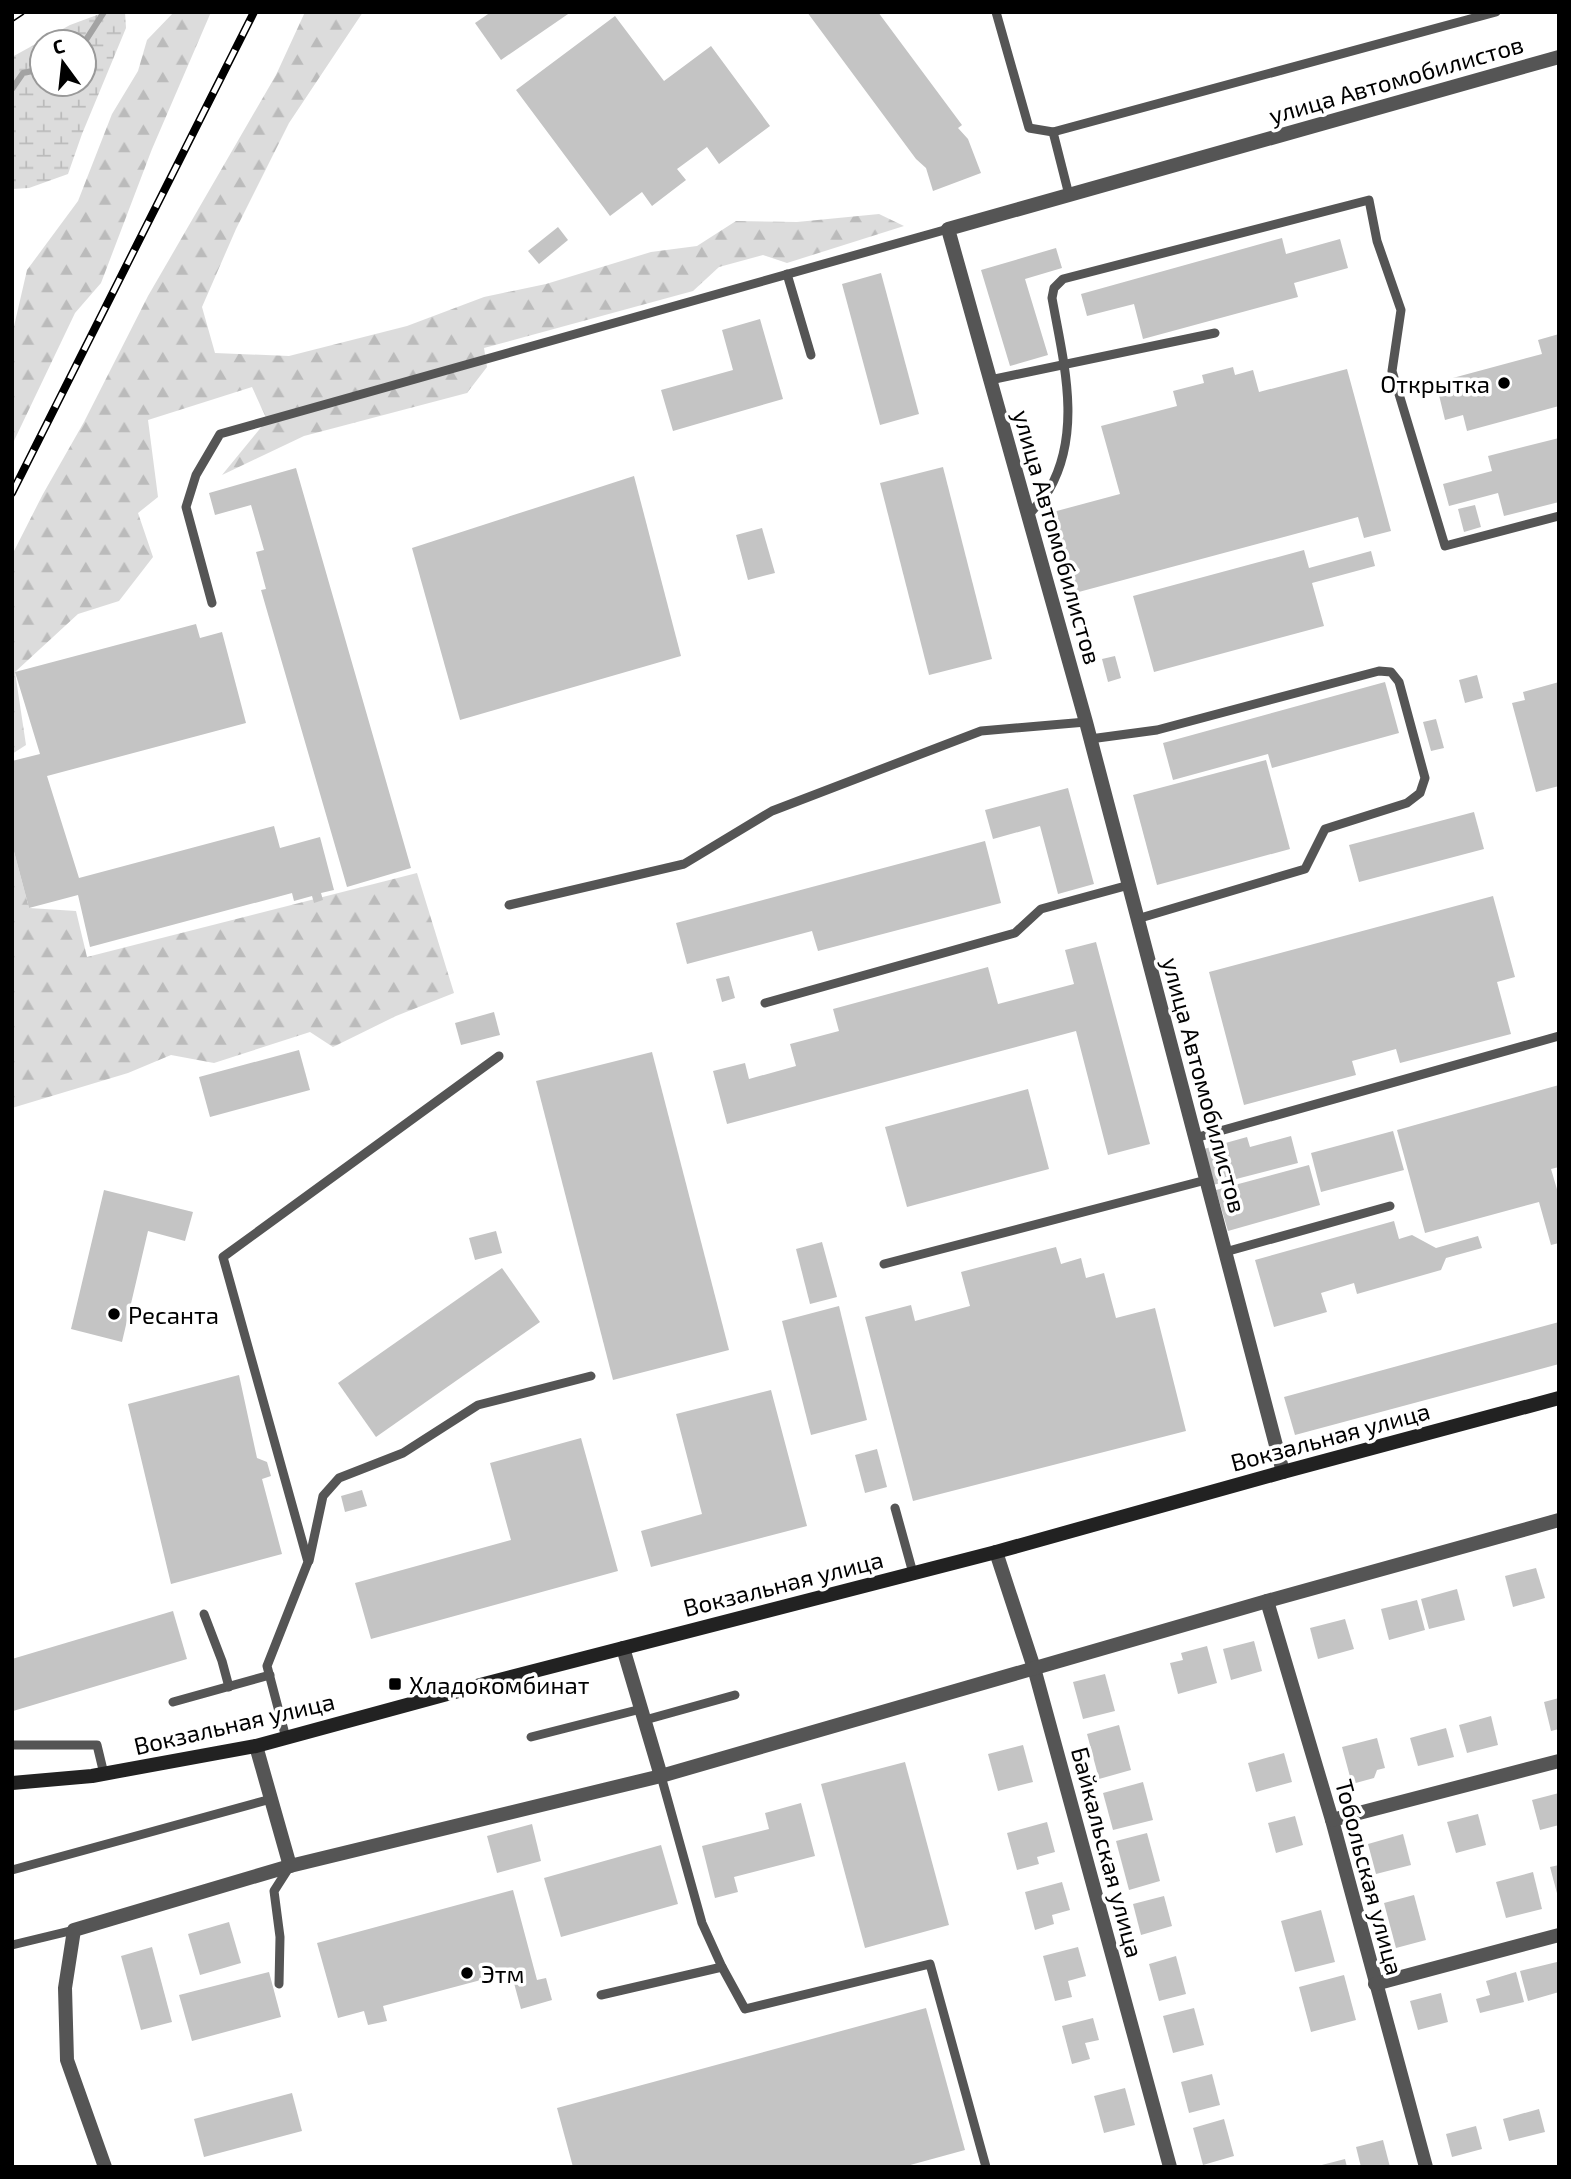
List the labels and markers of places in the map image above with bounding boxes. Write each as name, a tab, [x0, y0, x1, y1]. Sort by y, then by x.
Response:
place label: Открытка	[1380, 369, 1490, 398]
marker: Открытка	[1496, 375, 1512, 391]
place label: Ресанта	[128, 1300, 219, 1329]
marker: Ресанта	[106, 1306, 122, 1322]
place label: Хладокомбинат	[409, 1670, 590, 1699]
marker: Хладокомбинат	[387, 1676, 403, 1692]
place label: Этм	[481, 1959, 525, 1988]
marker: Этм	[459, 1965, 475, 1981]

